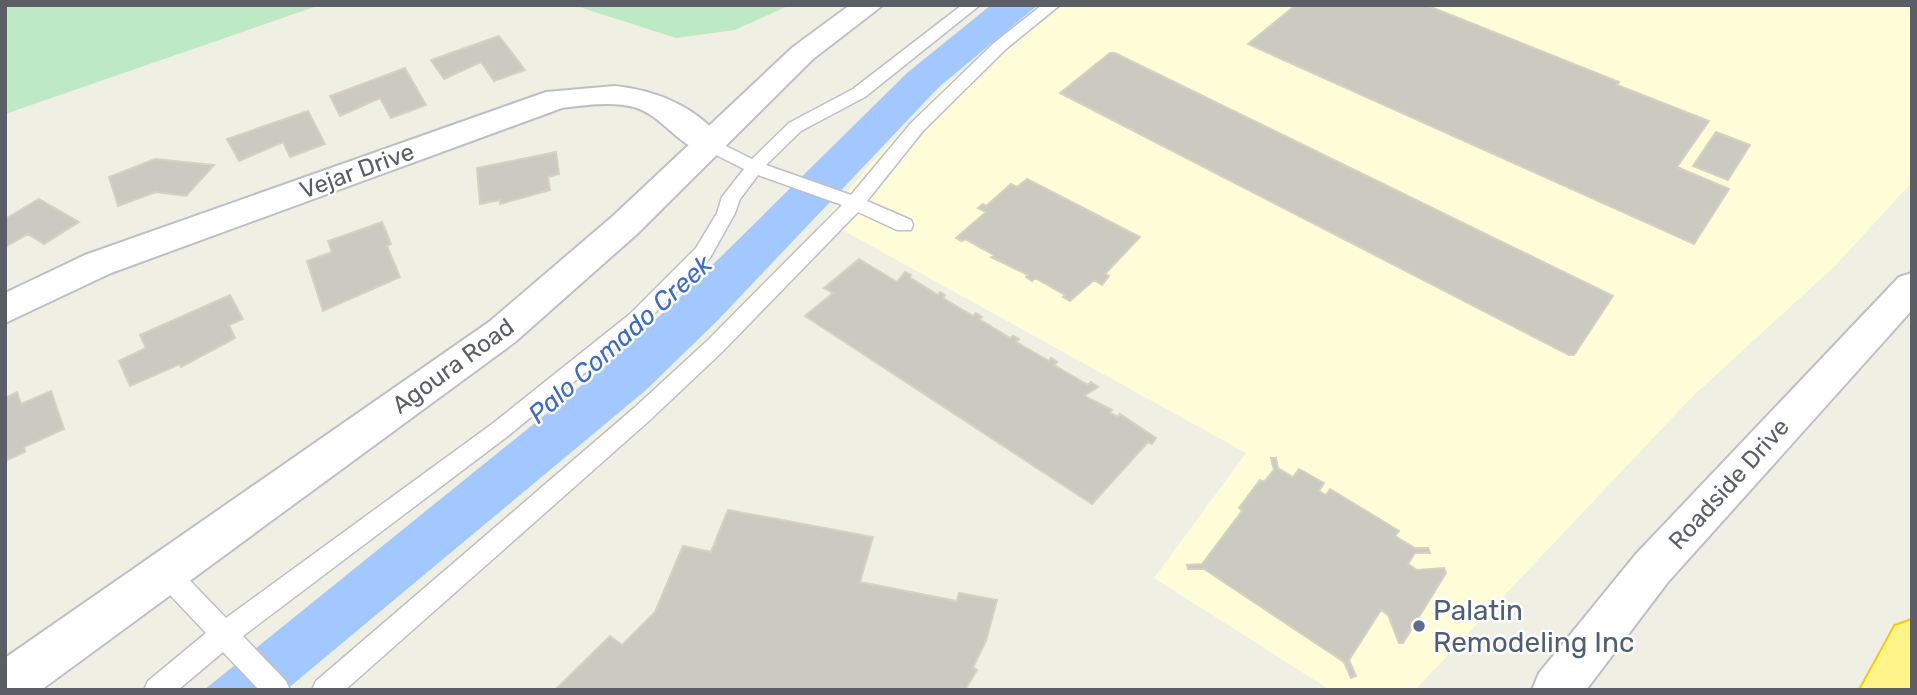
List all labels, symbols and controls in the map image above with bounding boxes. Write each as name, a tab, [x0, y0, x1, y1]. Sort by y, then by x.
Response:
street label: Vejar Drive	[296, 137, 418, 205]
water label: Palo Comado Creek	[522, 248, 719, 430]
street label: Agoura Road	[387, 313, 519, 419]
street label: Roadside Drive	[1663, 413, 1795, 555]
place label: Palatin Remodeling Inc	[1433, 594, 1634, 659]
marker: Palatin Remodeling Inc	[1411, 618, 1427, 634]

